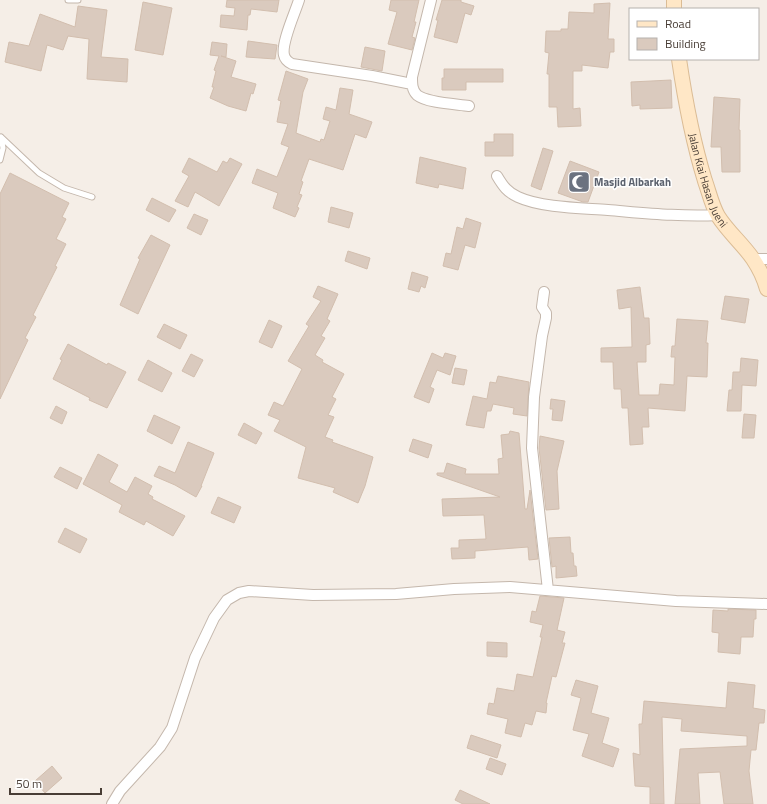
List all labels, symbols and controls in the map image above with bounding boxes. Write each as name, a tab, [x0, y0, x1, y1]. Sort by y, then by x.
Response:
legend	[629, 8, 759, 60]
text: Road	[665, 14, 691, 33]
text: Building	[665, 34, 706, 53]
street label: Jalan Kiai Hasan Jueni	[685, 132, 731, 231]
mosque icon: Masjid Albarkah	[566, 169, 592, 195]
place label: Masjid Albarkah	[594, 174, 671, 190]
scale bar	[10, 770, 101, 796]
text: 50 m	[16, 774, 42, 793]

